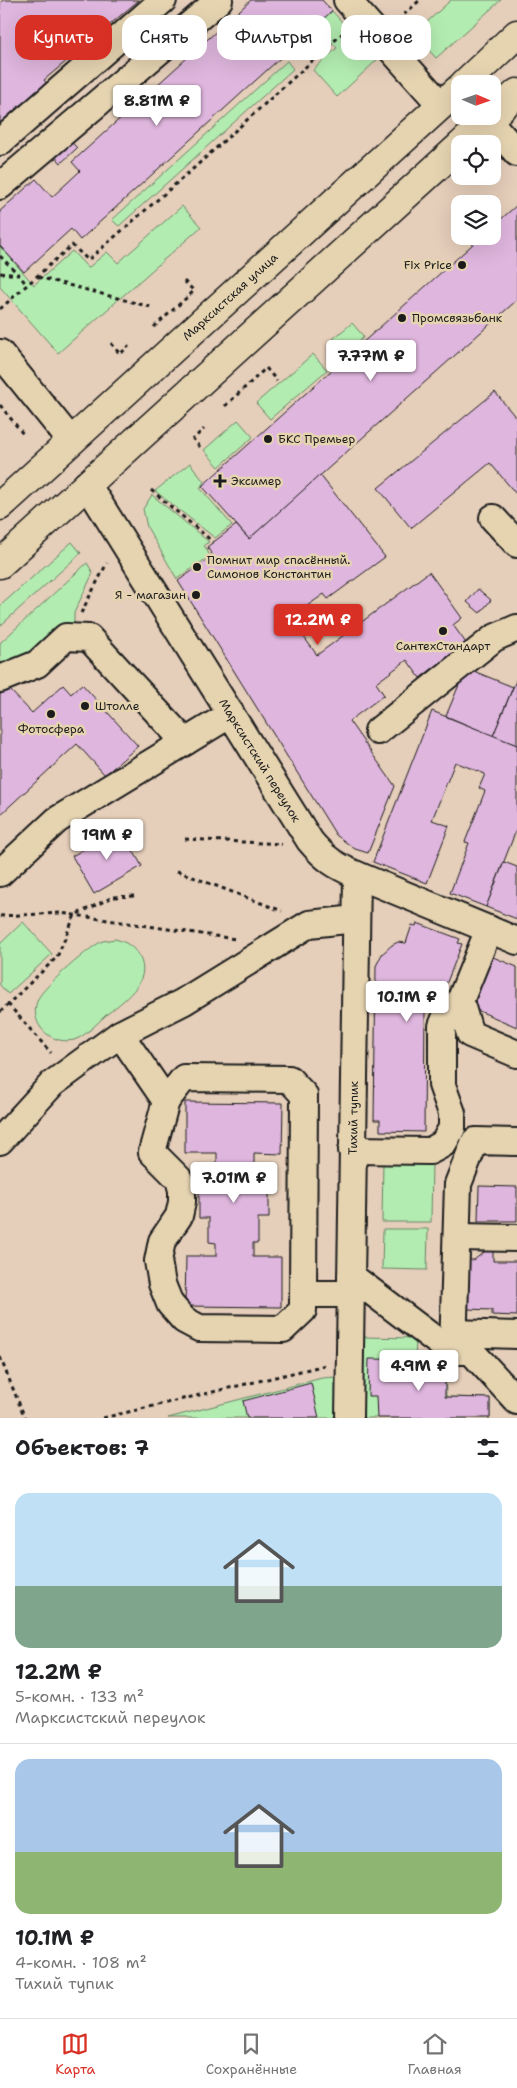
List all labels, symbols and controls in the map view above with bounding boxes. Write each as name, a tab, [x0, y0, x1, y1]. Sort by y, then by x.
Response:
chip: Купить	[15, 15, 112, 60]
chip: Снять	[122, 15, 207, 60]
chip: Фильтры	[217, 15, 331, 60]
chip: Новое	[341, 15, 431, 60]
north arrow	[451, 75, 501, 125]
map controls	[451, 75, 501, 245]
pin: 8.81M ₽	[111, 84, 203, 127]
text: 8.81M ₽	[124, 90, 190, 111]
button: locate	[451, 135, 501, 185]
button: layers	[451, 195, 501, 245]
street label: Марксистская улица	[179, 249, 282, 344]
place label: Fix Price	[404, 257, 452, 273]
marker: Fix Price	[456, 259, 468, 271]
place label: Промсвязьбанк	[412, 310, 503, 326]
marker: Промсвязьбанк	[396, 312, 408, 324]
pin: 7.77M ₽	[325, 340, 417, 382]
text: 7.77M ₽	[337, 345, 405, 366]
place label: БКС Премьер	[278, 431, 355, 447]
marker: БКС Премьер	[262, 433, 274, 445]
place label: Эксимер	[231, 473, 281, 489]
marker: Эксимер	[213, 474, 227, 488]
place label: Помнит мир спасённый. Симонов Константин	[207, 552, 350, 582]
marker: Помнит мир спасённый. Симонов Константин	[191, 561, 203, 573]
place label: Я - магазин	[115, 587, 186, 603]
marker: Я - магазин	[190, 589, 202, 601]
pin: 12.2M ₽	[272, 604, 364, 646]
text: 12.2M ₽	[285, 609, 351, 630]
marker: СантехСтандарт	[437, 625, 449, 637]
place label: СантехСтандарт	[396, 638, 491, 654]
street label: Марксистский переулок	[215, 696, 305, 826]
place label: Штолле	[95, 698, 140, 714]
marker: Штолле	[79, 700, 91, 712]
marker: Фотосфера	[45, 708, 57, 720]
place label: Фотосфера	[18, 721, 85, 737]
pin: 19M ₽	[72, 818, 142, 861]
text: 19M ₽	[81, 824, 133, 845]
pin: 10.1M ₽	[361, 980, 453, 1023]
text: 10.1M ₽	[377, 986, 437, 1007]
street label: Тихий тупик	[345, 1080, 362, 1155]
pin: 7.01M ₽	[188, 1162, 280, 1204]
text: 7.01M ₽	[201, 1167, 267, 1188]
pin: 4.9M ₽	[378, 1350, 460, 1392]
text: 4.9M ₽	[390, 1355, 448, 1376]
text: Объектов: 7	[15, 1434, 149, 1462]
icon: filters	[474, 1434, 502, 1462]
icon: home	[214, 1526, 304, 1616]
text: 12.2M ₽	[15, 1658, 102, 1686]
text: 5-комн. · 133 m²	[15, 1686, 144, 1707]
text: Марксистский переулок	[15, 1707, 205, 1728]
icon: home	[214, 1791, 304, 1881]
text: 10.1M ₽	[15, 1924, 94, 1952]
text: 4-комн. · 108 m²	[15, 1952, 147, 1973]
text: Тихий тупик	[15, 1973, 114, 1994]
tab: Карта	[55, 2030, 95, 2078]
tab: Сохранённые	[206, 2030, 297, 2078]
tab: Главная	[407, 2030, 462, 2078]

